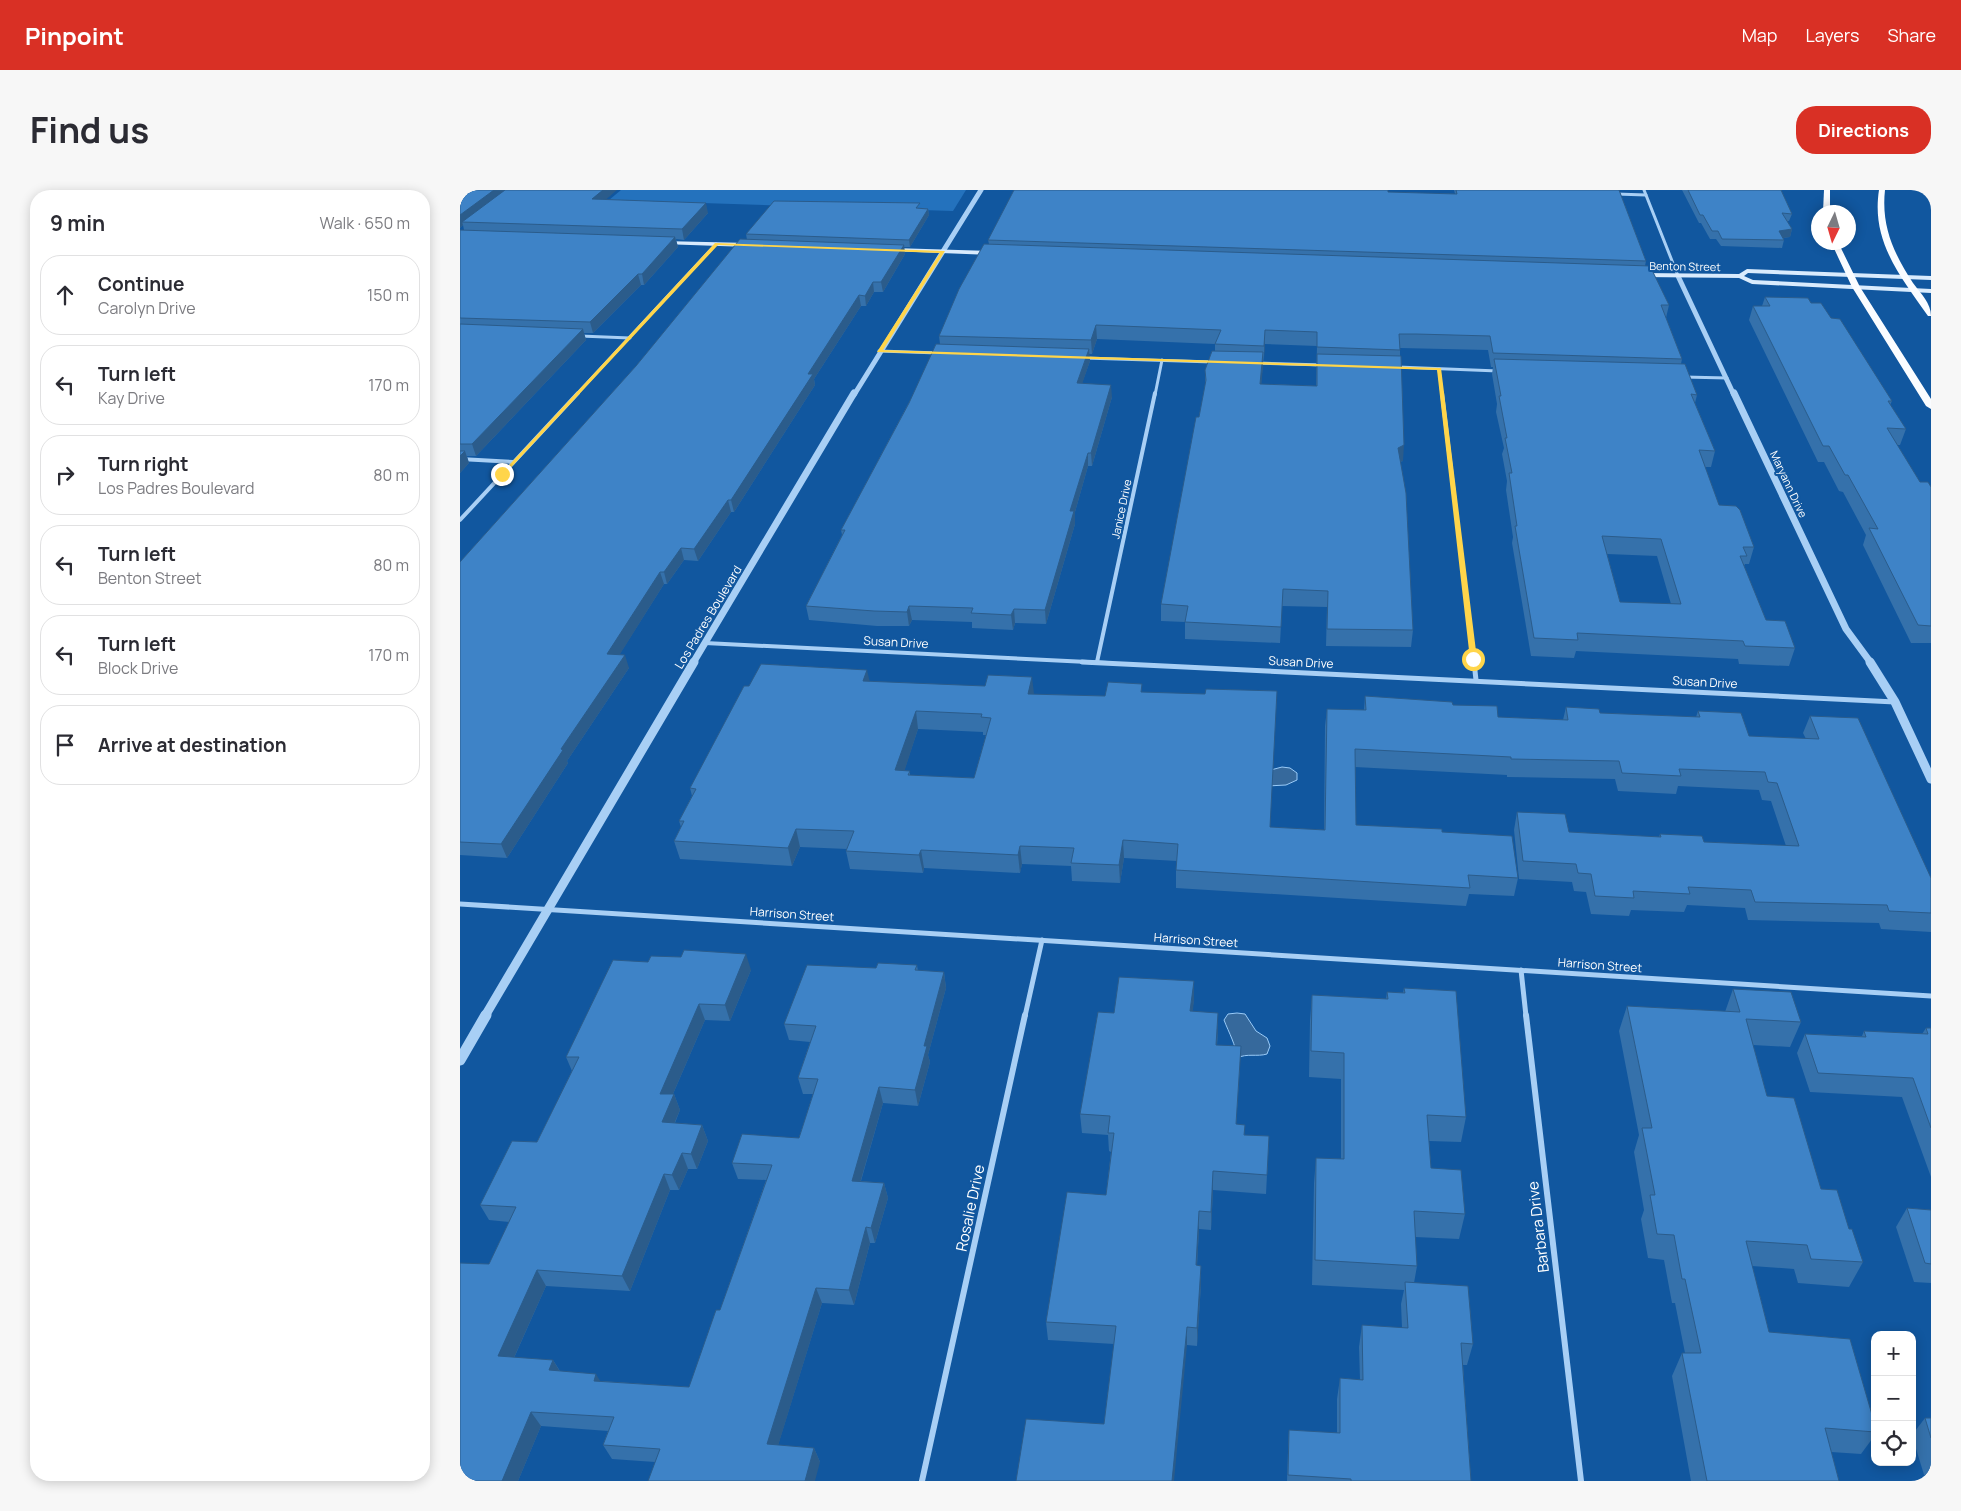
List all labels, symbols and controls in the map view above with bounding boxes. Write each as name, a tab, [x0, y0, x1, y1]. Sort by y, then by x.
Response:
text: Pinpoint	[25, 19, 124, 52]
text: Map	[1742, 23, 1777, 47]
text: Layers	[1805, 23, 1859, 47]
text: Share	[1887, 23, 1936, 47]
text: Find us	[30, 106, 149, 154]
button: Directions	[1796, 106, 1931, 154]
north arrow	[1811, 205, 1856, 250]
text: 9 min	[50, 209, 105, 237]
text: Walk · 650 m	[319, 212, 410, 234]
street label: Benton Street	[1649, 258, 1721, 274]
text: Continue	[98, 271, 184, 297]
icon: ahead	[51, 281, 79, 309]
text: 150 m	[367, 284, 409, 306]
text: Carolyn Drive	[98, 297, 196, 319]
text: Turn left	[98, 361, 176, 387]
icon: left	[51, 371, 79, 399]
text: 170 m	[368, 374, 409, 396]
text: Kay Drive	[98, 387, 165, 409]
street label: Maryann Drive	[1767, 448, 1811, 520]
text: Turn right	[98, 451, 188, 477]
icon: right	[51, 461, 79, 489]
route end	[491, 463, 514, 486]
text: 80 m	[373, 464, 409, 486]
text: Los Padres Boulevard	[98, 477, 255, 499]
street label: Janice Drive	[1107, 477, 1135, 540]
text: Turn left	[98, 541, 176, 567]
icon: left	[51, 551, 79, 579]
text: 80 m	[373, 554, 409, 576]
street label: Los Padres Boulevard	[670, 562, 746, 672]
text: Benton Street	[98, 567, 202, 589]
text: Turn left	[98, 631, 176, 657]
street label: Susan Drive	[863, 632, 929, 652]
icon: left	[51, 641, 79, 669]
text: 170 m	[368, 644, 409, 666]
route start	[1462, 648, 1485, 671]
street label: Susan Drive	[1268, 652, 1334, 672]
text: Block Drive	[98, 657, 178, 679]
street label: Susan Drive	[1672, 672, 1738, 692]
icon: arrive	[51, 731, 79, 759]
text: Arrive at destination	[98, 732, 287, 758]
street label: Harrison Street	[749, 903, 835, 925]
street label: Harrison Street	[1153, 929, 1239, 951]
street label: Harrison Street	[1557, 954, 1643, 976]
street label: Rosalie Drive	[951, 1162, 989, 1253]
street label: Barbara Drive	[1522, 1180, 1554, 1274]
map controls	[1871, 1331, 1916, 1466]
button: +	[1871, 1331, 1916, 1376]
button: −	[1871, 1376, 1916, 1421]
button: locate	[1871, 1421, 1916, 1466]

